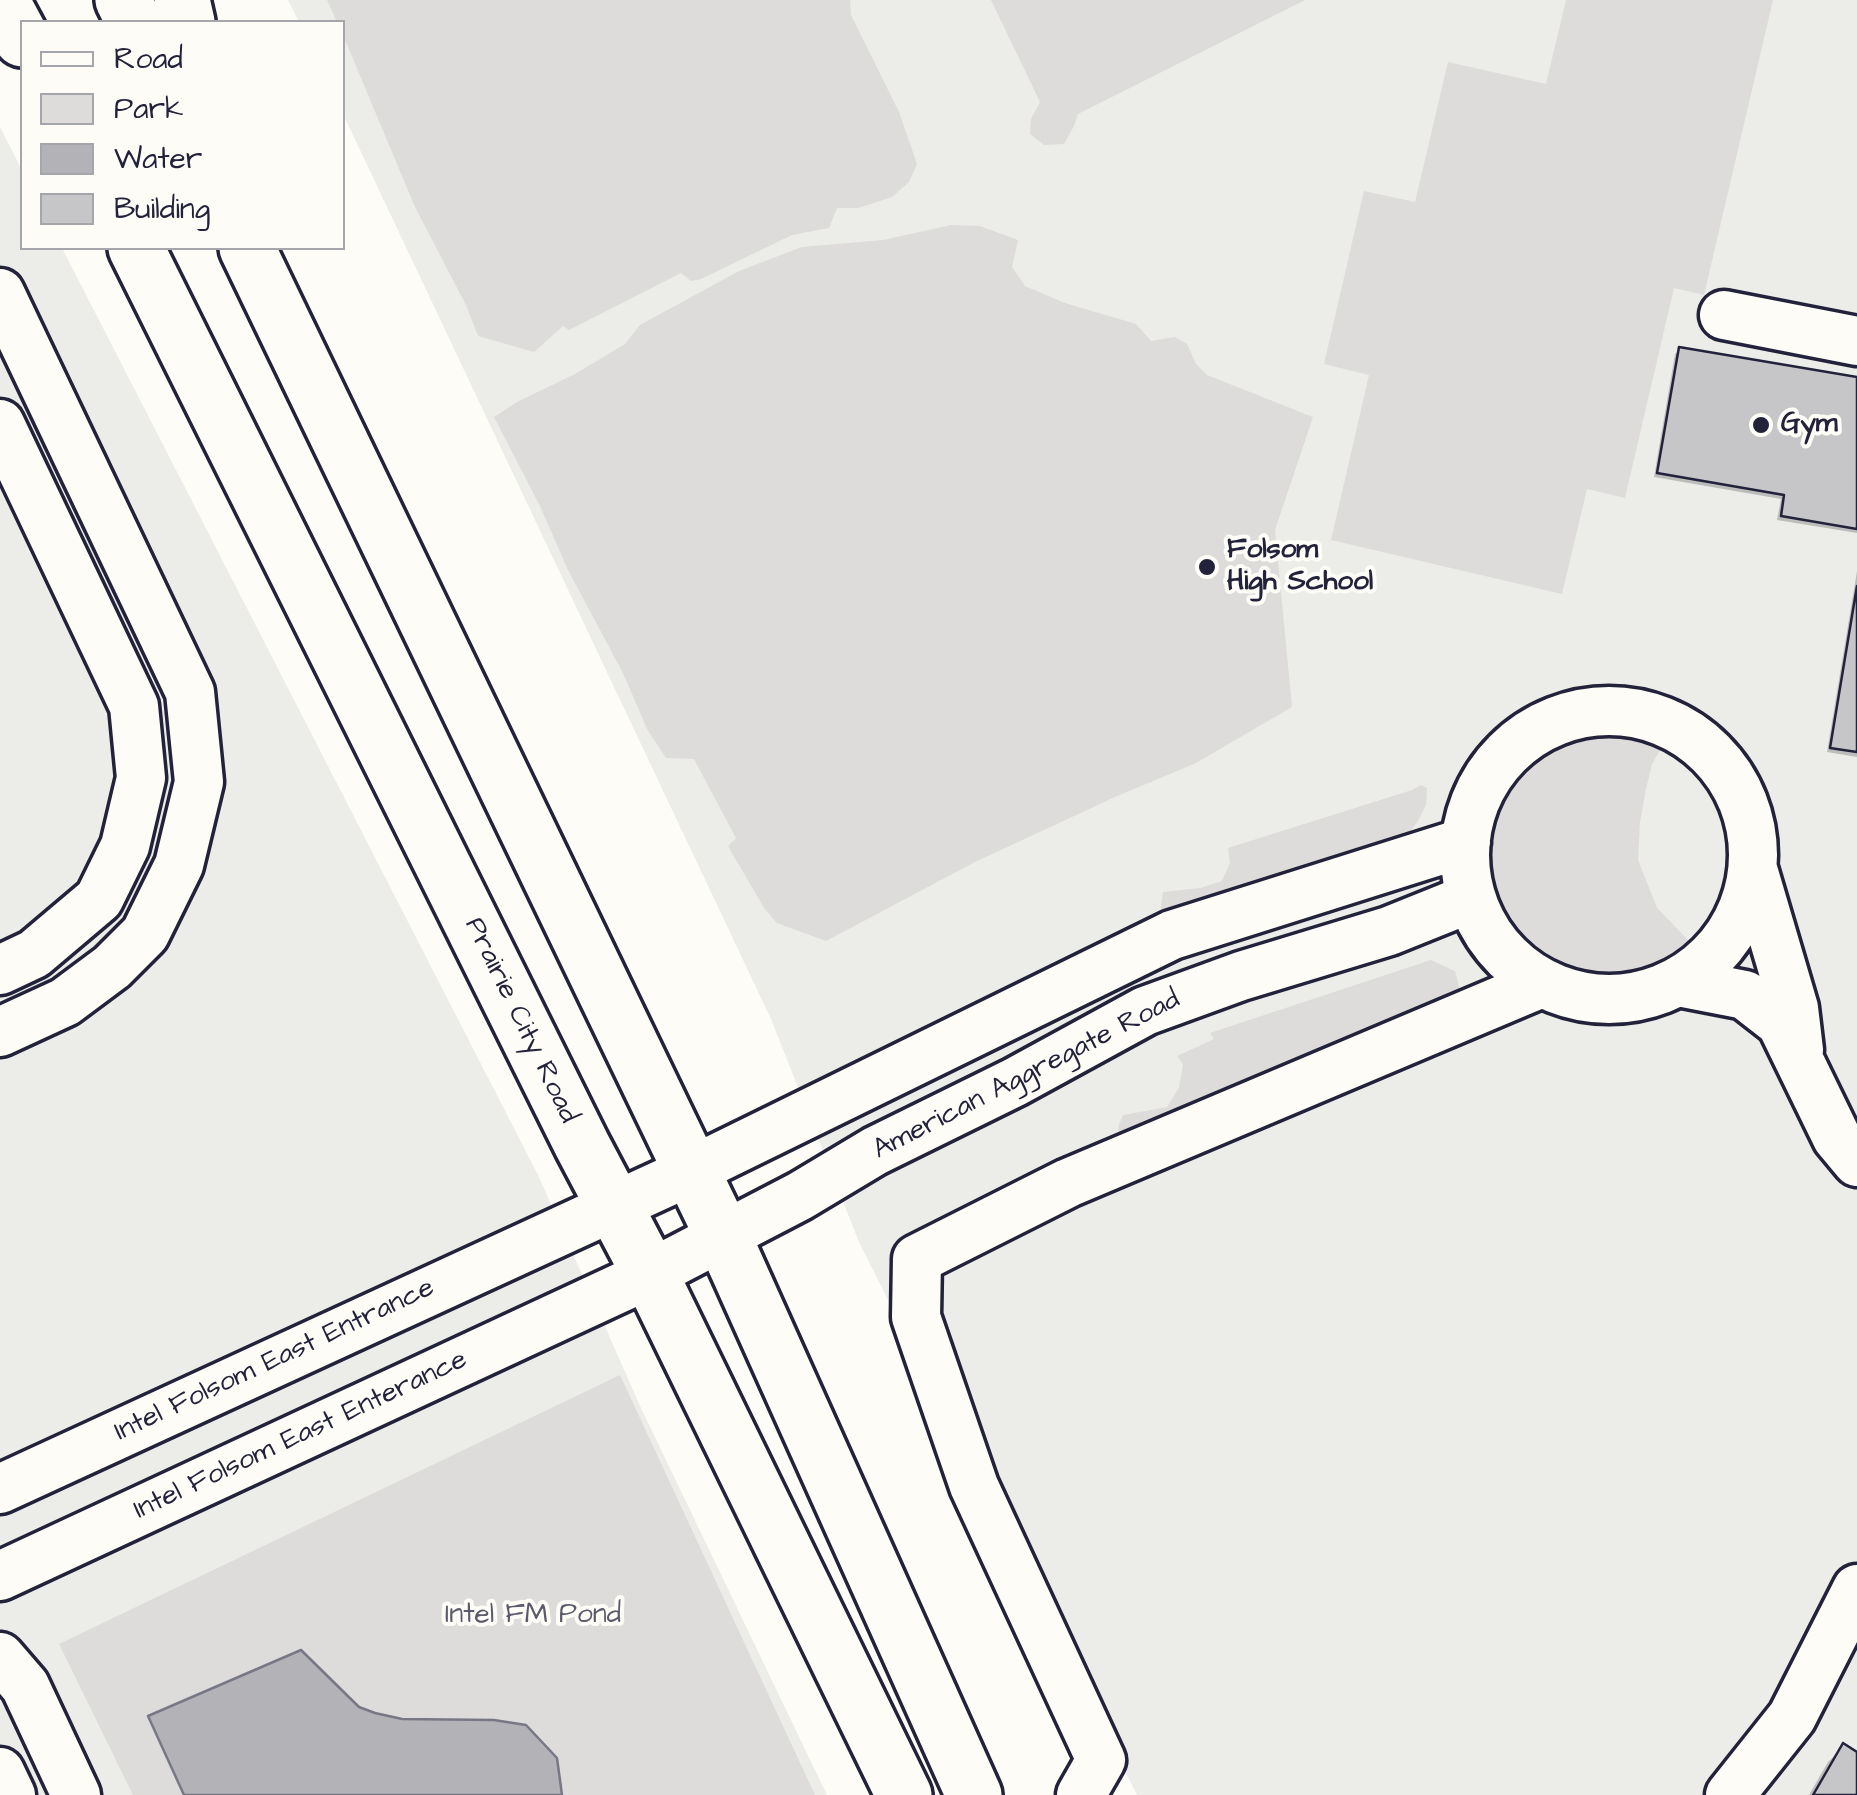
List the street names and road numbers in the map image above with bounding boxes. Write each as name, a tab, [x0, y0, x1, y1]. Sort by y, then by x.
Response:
street label: Prairie City Road	[456, 913, 584, 1129]
street label: American Aggregate Road	[868, 984, 1186, 1168]
street label: Intel Folsom East Entrance	[110, 1272, 440, 1450]
street label: Intel Folsom East Enterance	[129, 1344, 473, 1528]

